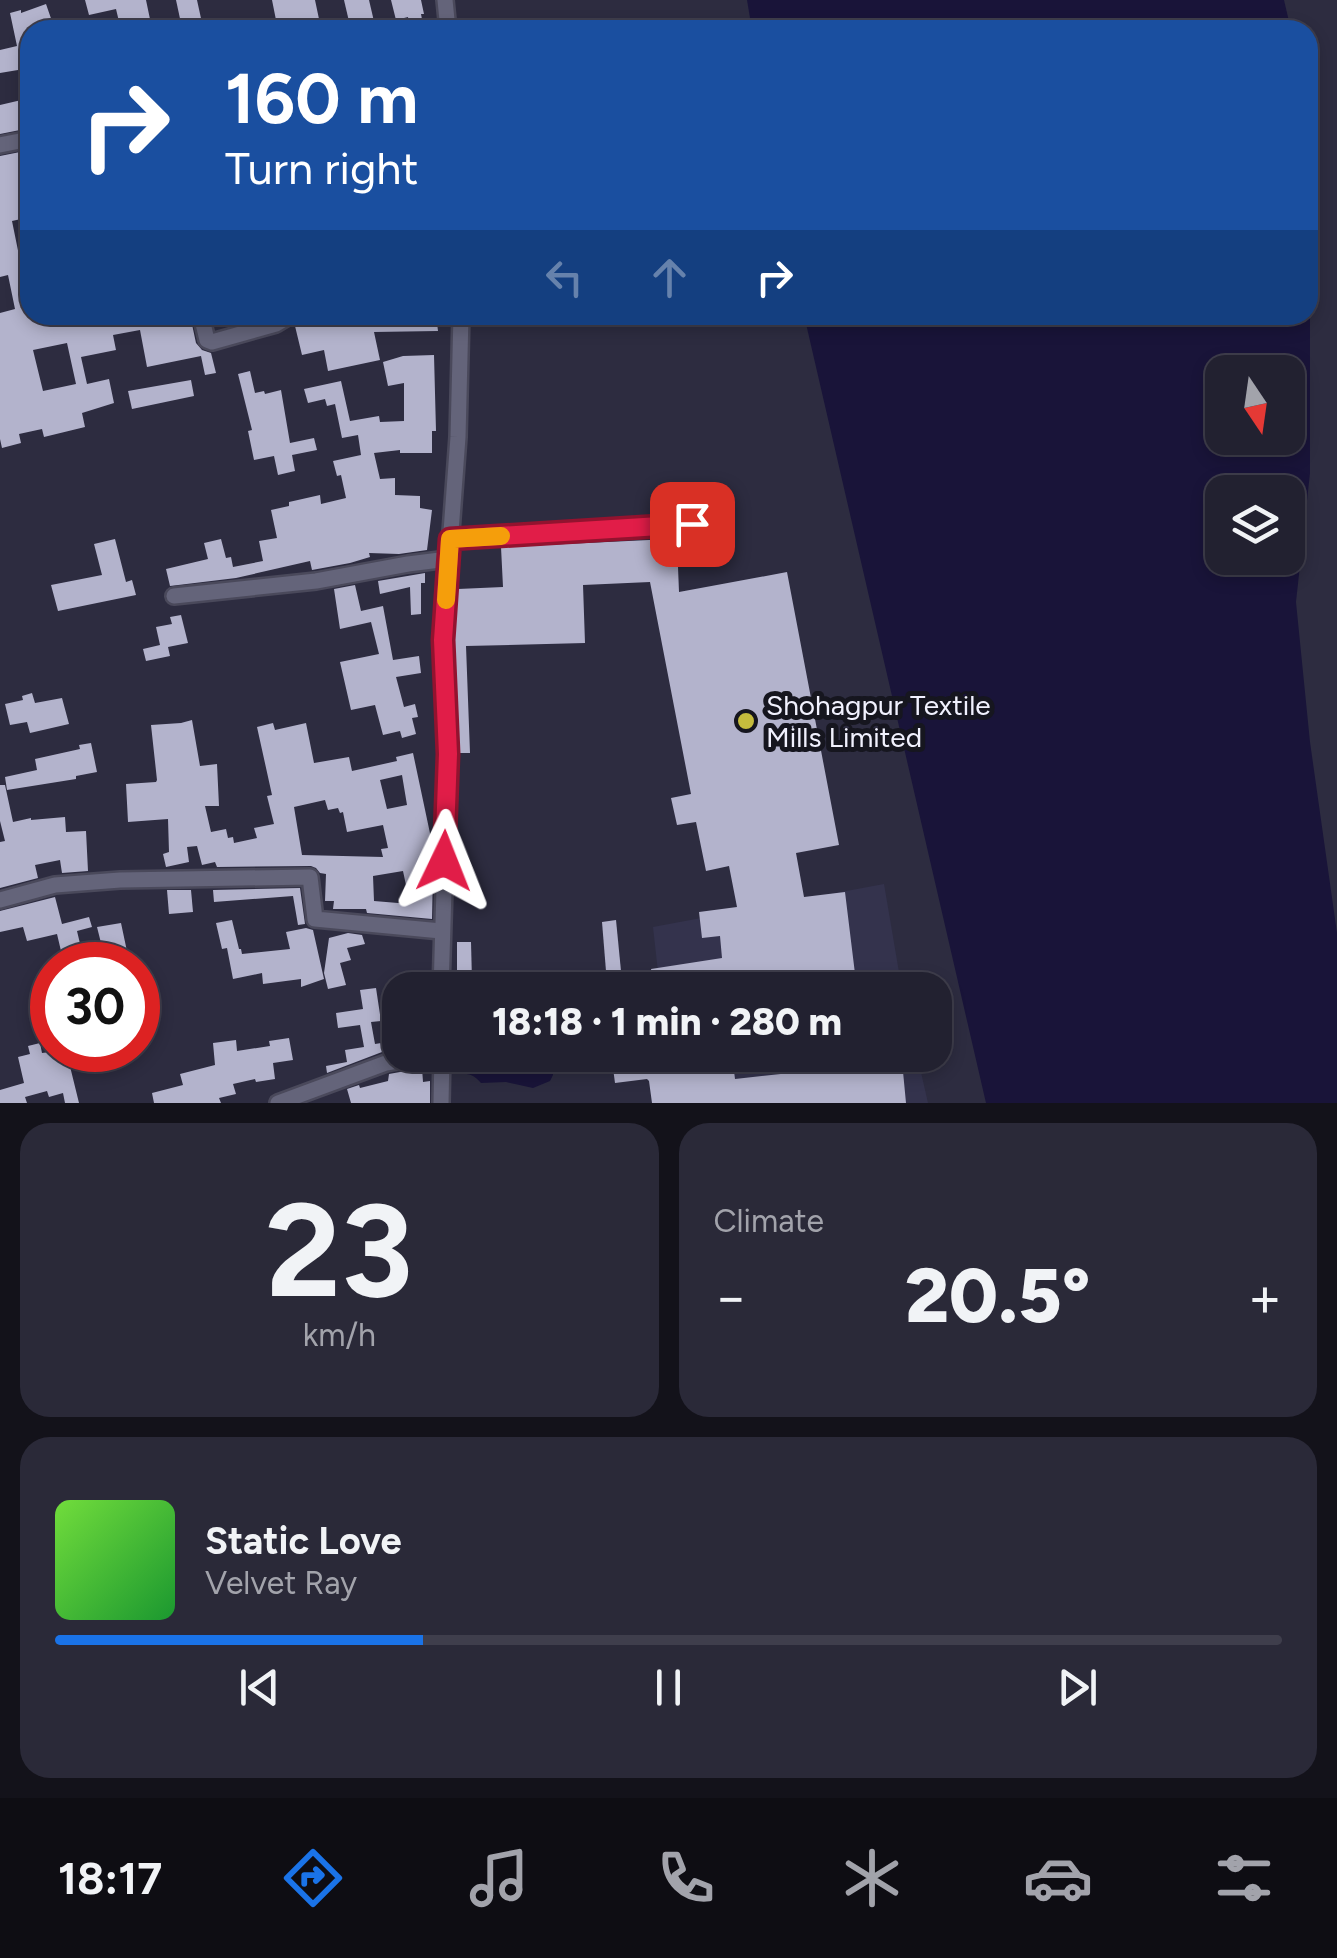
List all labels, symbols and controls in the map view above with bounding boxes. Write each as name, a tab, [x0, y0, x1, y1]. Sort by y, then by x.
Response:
text: 160 m	[225, 56, 418, 141]
icon: right	[60, 60, 190, 190]
text: Turn right	[225, 141, 418, 195]
icon: left	[537, 250, 592, 305]
icon: ahead	[642, 250, 697, 305]
icon: right	[747, 250, 802, 305]
north arrow	[1205, 355, 1305, 455]
map controls	[1205, 355, 1305, 575]
button: layers	[1205, 475, 1305, 575]
pin	[650, 482, 735, 567]
icon: arrive	[665, 497, 720, 552]
place label: Shohagpur Textile Mills Limited	[766, 688, 991, 754]
marker: Shohagpur Textile Mills Limited	[735, 710, 757, 732]
position arrow	[392, 809, 496, 913]
speed limit sign: 30	[30, 942, 160, 1072]
text: 18:18 · 1 min · 280 m	[492, 999, 842, 1045]
text: 23	[265, 1173, 413, 1329]
text: Climate	[714, 1202, 824, 1240]
text: 20.5°	[905, 1251, 1091, 1341]
text: −	[714, 1264, 748, 1330]
text: +	[1248, 1264, 1282, 1330]
text: km/h	[303, 1316, 376, 1354]
text: Static Love	[205, 1518, 402, 1564]
text: Velvet Ray	[205, 1564, 357, 1602]
icon: previous	[232, 1660, 287, 1715]
icon: pause	[641, 1660, 696, 1715]
icon: next	[1050, 1660, 1105, 1715]
icon: directions	[278, 1843, 348, 1913]
icon: music	[464, 1843, 534, 1913]
icon: phone	[651, 1843, 721, 1913]
icon: climate	[837, 1843, 907, 1913]
icon: car	[1023, 1843, 1093, 1913]
icon: filters	[1209, 1843, 1279, 1913]
text: 18:17	[58, 1851, 162, 1905]

